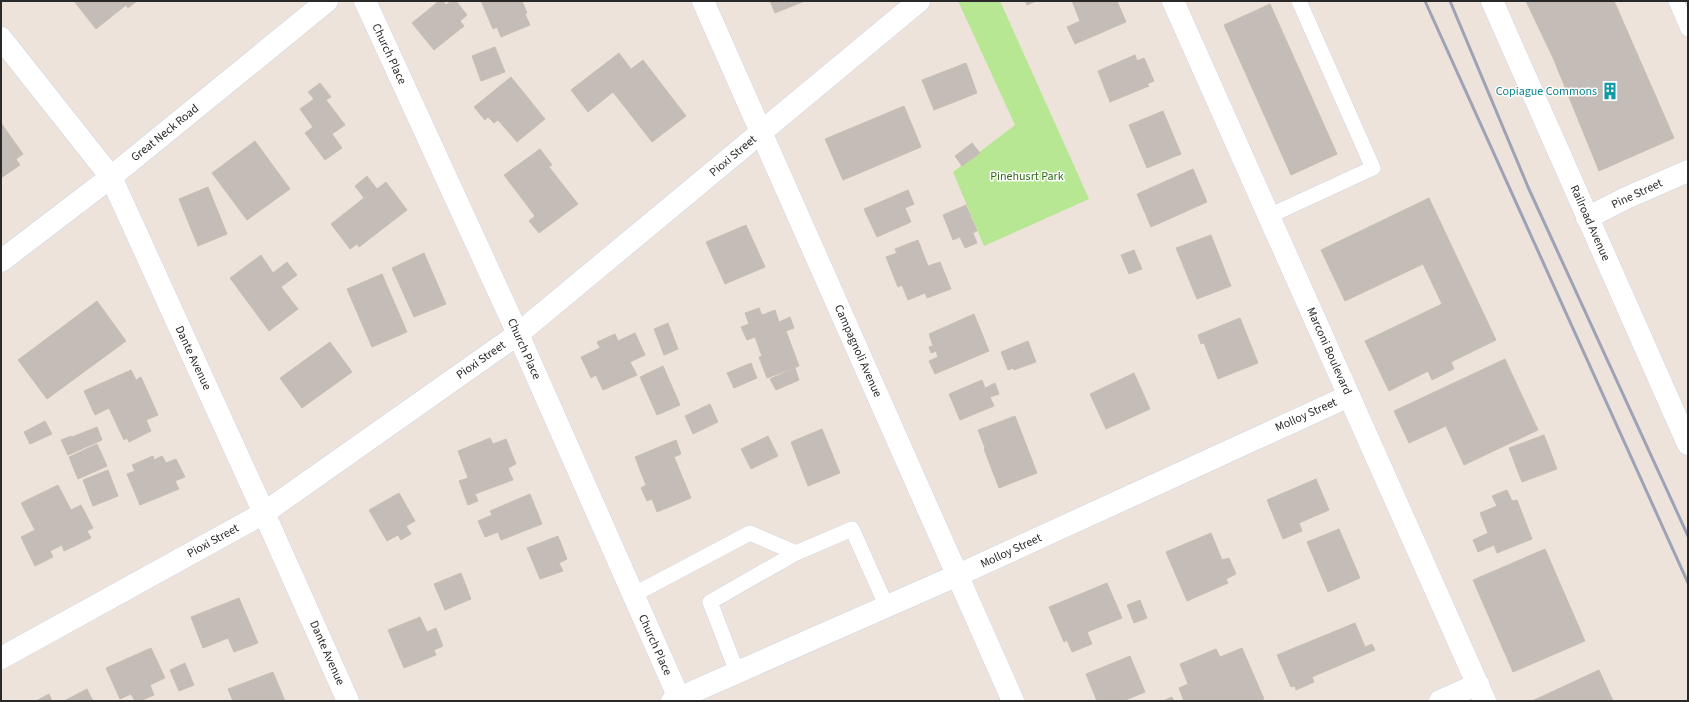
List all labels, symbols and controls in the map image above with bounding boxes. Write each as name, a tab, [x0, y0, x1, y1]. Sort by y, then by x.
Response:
street label: Church Place	[367, 21, 411, 87]
building icon: Copiague Commons	[1600, 81, 1620, 101]
place label: Copiague Commons	[1496, 83, 1597, 100]
street label: Great Neck Road	[127, 100, 203, 166]
street label: Pioxi Street	[706, 131, 760, 181]
park label: Pinehusrt Park	[990, 168, 1064, 185]
street label: Pine Street	[1609, 175, 1665, 213]
street label: Railroad Avenue	[1566, 182, 1614, 264]
street label: Campagnoli Avenue	[830, 302, 886, 400]
street label: Marconi Boulevard	[1302, 305, 1356, 397]
street label: Church Place	[503, 316, 545, 382]
street label: Dante Avenue	[171, 323, 215, 393]
street label: Pioxi Street	[453, 337, 509, 383]
street label: Molloy Street	[1272, 394, 1340, 436]
street label: Pioxi Street	[184, 520, 242, 562]
street label: Molloy Street	[978, 529, 1044, 573]
street label: Church Place	[634, 612, 676, 678]
street label: Dante Avenue	[305, 618, 349, 688]

